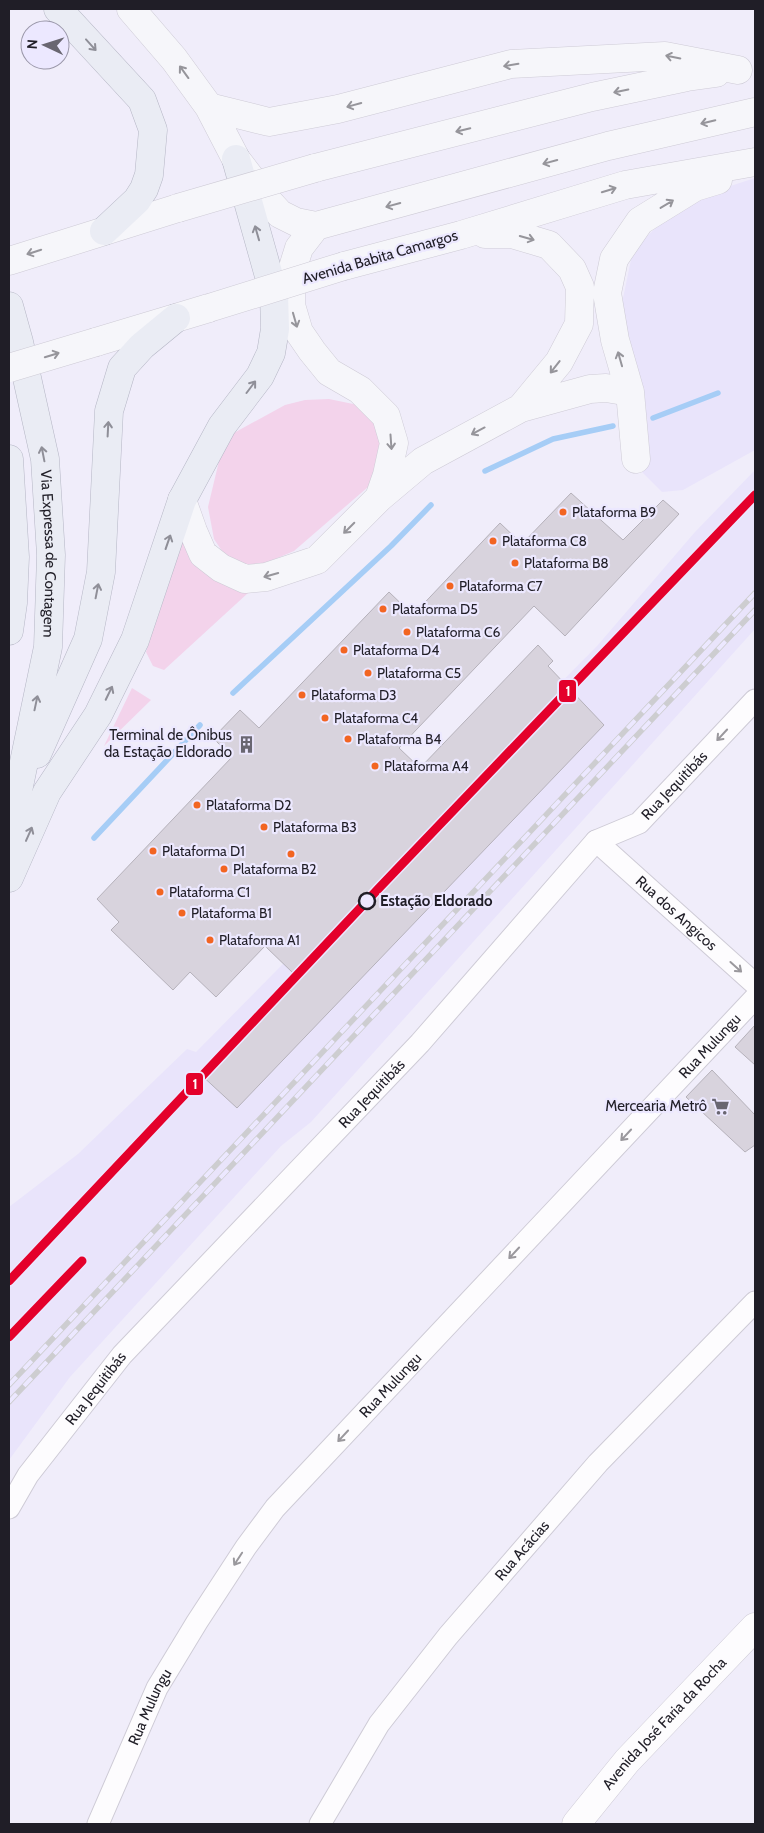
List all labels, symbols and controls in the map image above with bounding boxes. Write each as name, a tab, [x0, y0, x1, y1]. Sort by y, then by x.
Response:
north arrow	[20, 20, 70, 70]
one-way arrow	[85, 38, 97, 51]
text: N	[23, 39, 41, 50]
one-way arrow	[666, 52, 682, 62]
one-way arrow	[504, 60, 520, 70]
one-way arrow	[179, 65, 189, 79]
one-way arrow	[613, 86, 629, 96]
one-way arrow	[346, 100, 362, 110]
one-way arrow	[700, 118, 716, 127]
one-way arrow	[456, 126, 472, 135]
one-way arrow	[542, 158, 558, 167]
one-way arrow	[601, 184, 617, 194]
one-way arrow	[659, 199, 673, 209]
one-way arrow	[386, 200, 402, 210]
one-way arrow	[251, 226, 261, 242]
street label: Avenida Babita Camargos	[300, 226, 460, 288]
one-way arrow	[518, 234, 534, 244]
one-way arrow	[27, 248, 43, 258]
one-way arrow	[290, 311, 300, 327]
one-way arrow	[44, 349, 60, 359]
one-way arrow	[615, 352, 625, 368]
one-way arrow	[550, 360, 560, 374]
one-way arrow	[246, 380, 256, 394]
one-way arrow	[104, 421, 113, 437]
one-way arrow	[471, 426, 486, 436]
one-way arrow	[387, 433, 396, 449]
one-way arrow	[38, 446, 48, 462]
street label: Via Expressa de Contagem	[37, 469, 60, 638]
place label: Plataforma B9	[572, 503, 656, 521]
marker: Plataforma B9	[558, 507, 568, 517]
one-way arrow	[343, 521, 355, 534]
place label: Plataforma C8	[502, 532, 587, 550]
one-way arrow	[164, 535, 173, 550]
marker: Plataforma C8	[488, 536, 498, 546]
place label: Plataforma B8	[524, 554, 609, 572]
marker: Plataforma B8	[510, 558, 520, 568]
one-way arrow	[263, 571, 279, 581]
place label: Plataforma C7	[459, 577, 543, 595]
marker: Plataforma C7	[445, 581, 455, 591]
one-way arrow	[93, 584, 103, 600]
place label: Plataforma D5	[392, 600, 478, 618]
marker: Plataforma D5	[378, 604, 388, 614]
place label: Plataforma C6	[416, 623, 501, 641]
marker: Plataforma C6	[402, 627, 412, 637]
place label: Plataforma D4	[353, 641, 439, 659]
marker: Plataforma D4	[339, 645, 349, 655]
place label: Plataforma C5	[377, 664, 461, 682]
marker: Plataforma C5	[363, 668, 373, 678]
line badge: 1	[558, 679, 577, 703]
text: 1	[565, 682, 571, 700]
one-way arrow	[105, 686, 114, 701]
place label: Plataforma D3	[311, 686, 397, 704]
marker: Plataforma D3	[297, 690, 307, 700]
one-way arrow	[32, 696, 41, 712]
place label: Plataforma C4	[334, 709, 418, 727]
marker: Plataforma C4	[320, 713, 330, 723]
place label: Terminal de Ônibus da Estação Eldorado	[104, 725, 232, 761]
one-way arrow	[716, 729, 728, 742]
place label: Plataforma B4	[357, 730, 441, 748]
building icon: Terminal de Ônibus da Estação Eldorado	[236, 734, 256, 754]
marker: Plataforma B4	[343, 734, 353, 744]
street label: Rua Jequitibás	[638, 747, 711, 824]
place label: Plataforma A4	[384, 757, 469, 775]
marker: Plataforma A4	[370, 761, 380, 771]
place label: Plataforma D2	[206, 796, 291, 814]
marker: Plataforma D2	[192, 800, 202, 810]
place label: Plataforma B3	[273, 818, 357, 836]
marker: Plataforma B3	[259, 822, 269, 832]
one-way arrow	[24, 827, 34, 842]
place label: Plataforma D1	[162, 842, 245, 860]
marker: Plataforma D1	[148, 846, 158, 856]
unlabelled marker	[286, 849, 296, 859]
place label: Plataforma B2	[233, 860, 317, 878]
marker: Plataforma B2	[219, 864, 229, 874]
street label: Rua dos Angicos	[632, 872, 721, 954]
place label: Plataforma C1	[169, 883, 250, 901]
marker: Plataforma C1	[155, 887, 165, 897]
marker: Estação Eldorado	[358, 892, 376, 910]
place label: Estação Eldorado	[380, 892, 493, 910]
place label: Plataforma B1	[191, 904, 272, 922]
marker: Plataforma B1	[177, 908, 187, 918]
place label: Plataforma A1	[219, 931, 300, 949]
marker: Plataforma A1	[205, 935, 215, 945]
one-way arrow	[730, 961, 743, 973]
street label: Rua Mulungu	[675, 1010, 745, 1082]
street label: Rua Jequitibás	[335, 1056, 409, 1132]
line badge: 1	[185, 1072, 204, 1096]
text: 1	[192, 1075, 198, 1093]
supermarket icon: Mercearia Metrô	[711, 1096, 731, 1116]
place label: Mercearia Metrô	[605, 1097, 707, 1115]
one-way arrow	[620, 1129, 632, 1142]
one-way arrow	[508, 1247, 520, 1260]
street label: Rua Jequitibás	[62, 1348, 130, 1429]
street label: Rua Mulungu	[356, 1349, 425, 1422]
one-way arrow	[337, 1429, 349, 1442]
street label: Rua Acácias	[491, 1517, 553, 1584]
one-way arrow	[233, 1552, 243, 1566]
street label: Avenida José Faria da Rocha	[599, 1653, 731, 1793]
street label: Rua Mulungu	[124, 1665, 176, 1748]

